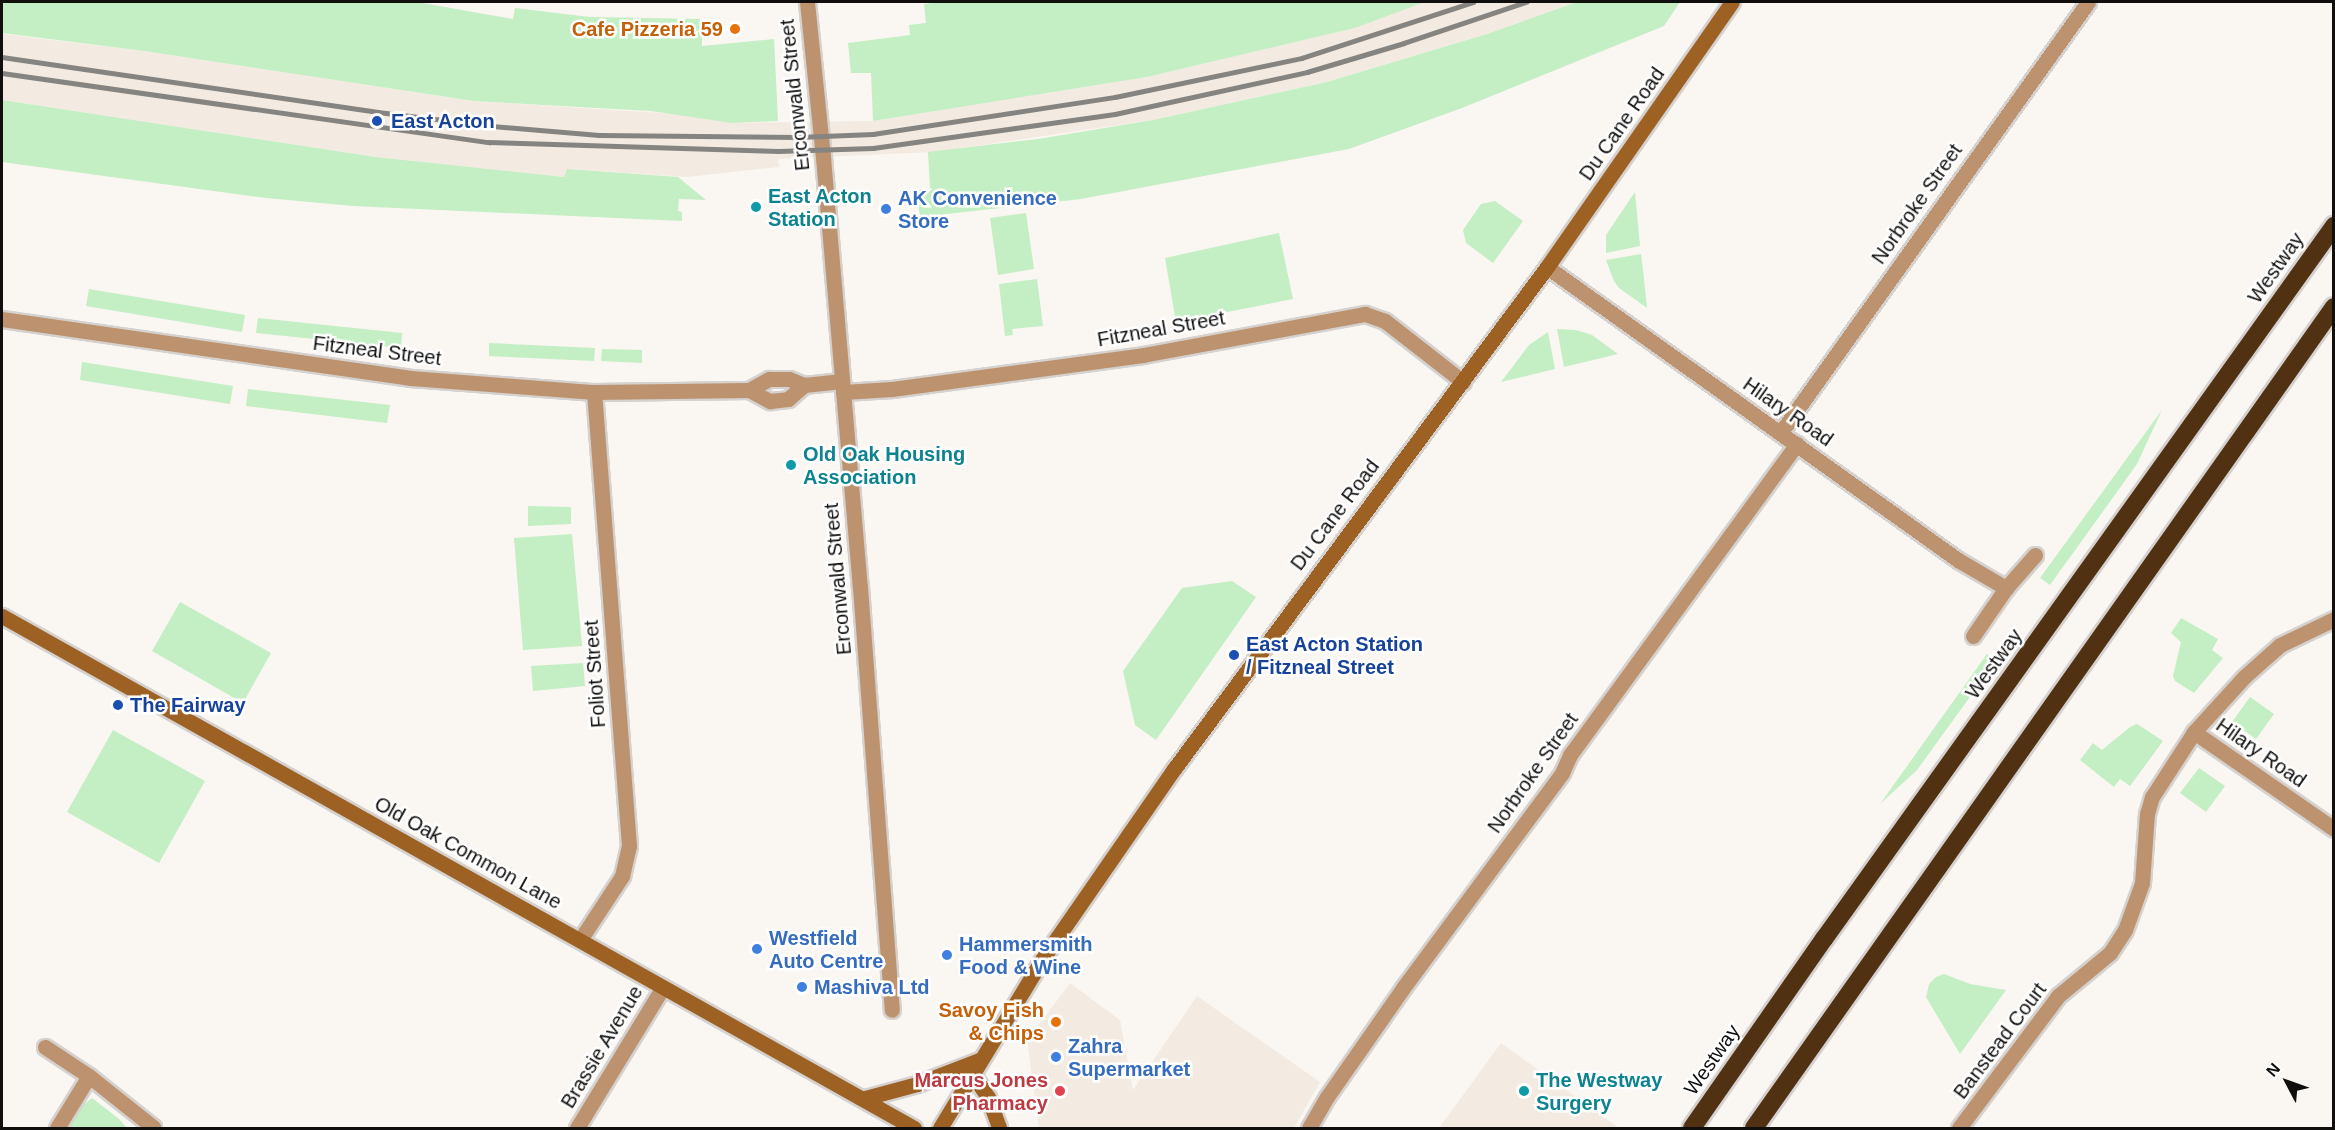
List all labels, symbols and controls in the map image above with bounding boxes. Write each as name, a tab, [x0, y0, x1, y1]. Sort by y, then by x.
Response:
place label: Cafe Pizzeria 59	[572, 17, 723, 41]
street label: Erconwald Street	[775, 18, 815, 172]
marker: Cafe Pizzeria 59	[728, 22, 742, 36]
street label: Du Cane Road	[1574, 63, 1670, 185]
place label: East Acton	[391, 109, 495, 133]
marker: East Acton	[368, 112, 386, 130]
street label: Norbroke Street	[1867, 139, 1967, 269]
place label: East Acton Station	[768, 184, 872, 231]
place label: AK Convenience Store	[898, 186, 1057, 233]
marker: East Acton Station	[749, 200, 763, 214]
marker: AK Convenience Store	[879, 202, 893, 216]
street label: Westway	[2243, 228, 2309, 308]
street label: Fitzneal Street	[1095, 306, 1227, 352]
street label: Fitzneal Street	[312, 331, 442, 371]
street label: Hilary Road	[1738, 372, 1838, 452]
place label: Old Oak Housing Association	[803, 442, 965, 489]
street label: Du Cane Road	[1286, 455, 1384, 575]
marker: Old Oak Housing Association	[784, 458, 798, 472]
street label: Erconwald Street	[819, 502, 857, 656]
street label: Foliot Street	[579, 619, 611, 729]
street label: Westway	[1961, 624, 2027, 704]
place label: East Acton Station / Fitzneal Street	[1246, 632, 1424, 679]
marker: East Acton Station / Fitzneal Street	[1227, 648, 1241, 662]
place label: The Fairway	[130, 693, 246, 717]
marker: The Fairway	[111, 698, 125, 712]
street label: Norbroke Street	[1483, 708, 1583, 838]
street label: Hilary Road	[2211, 713, 2311, 793]
street label: Old Oak Common Lane	[370, 792, 566, 914]
place label: Westfield Auto Centre	[769, 926, 883, 973]
place label: Hammersmith Food & Wine	[959, 932, 1092, 979]
marker: Westfield Auto Centre	[750, 942, 764, 956]
marker: Hammersmith Food & Wine	[940, 948, 954, 962]
place label: Mashiva Ltd	[814, 975, 930, 999]
street label: Banstead Court	[1949, 978, 2051, 1104]
marker: Mashiva Ltd	[795, 980, 809, 994]
street label: Brassie Avenue	[556, 981, 648, 1113]
place label: Savoy Fish & Chips	[938, 999, 1044, 1046]
marker: Savoy Fish & Chips	[1049, 1015, 1063, 1029]
street label: Westway	[1679, 1020, 1745, 1100]
place label: Zahra Supermarket	[1068, 1034, 1190, 1081]
marker: Zahra Supermarket	[1049, 1050, 1063, 1064]
north arrow	[2257, 1052, 2317, 1112]
text: N	[2263, 1060, 2283, 1080]
place label: Marcus Jones Pharmacy	[915, 1068, 1048, 1115]
place label: The Westway Surgery	[1536, 1068, 1662, 1115]
marker: Marcus Jones Pharmacy	[1053, 1084, 1067, 1098]
marker: The Westway Surgery	[1517, 1084, 1531, 1098]

